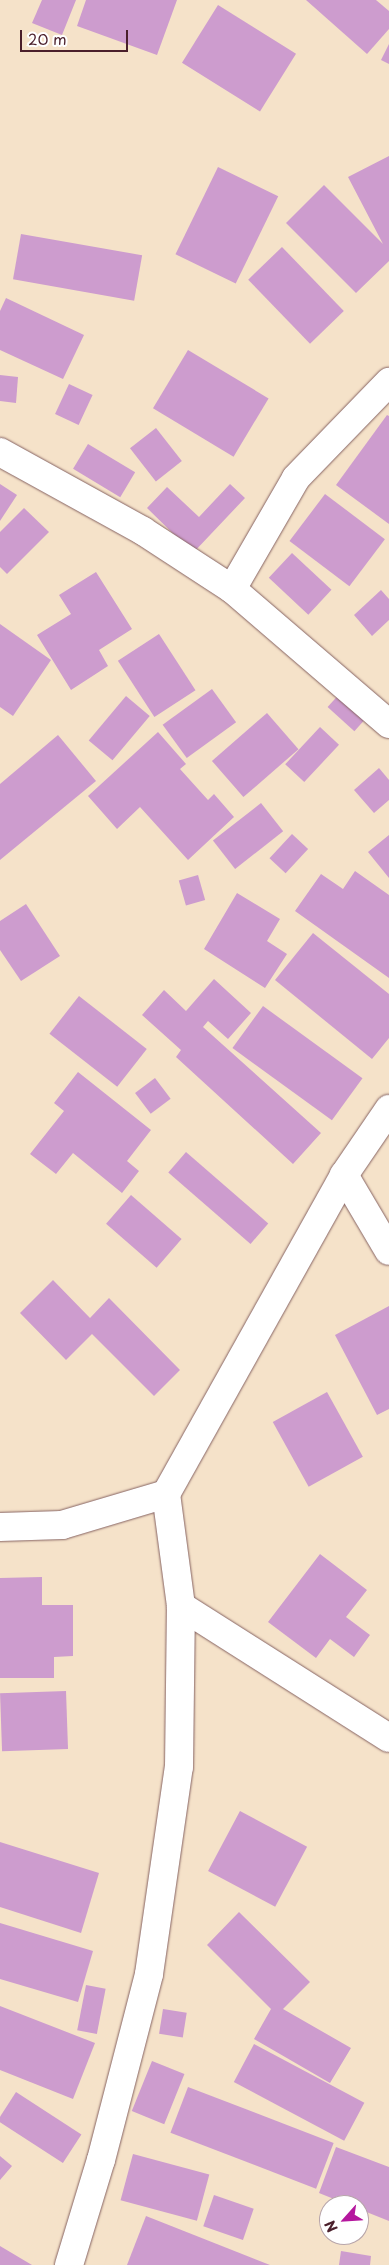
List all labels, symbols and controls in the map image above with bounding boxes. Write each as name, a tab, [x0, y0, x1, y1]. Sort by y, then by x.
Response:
scale bar	[22, 20, 130, 52]
text: 20 m	[28, 27, 67, 50]
north arrow	[319, 2195, 369, 2245]
text: N	[319, 2217, 343, 2236]

